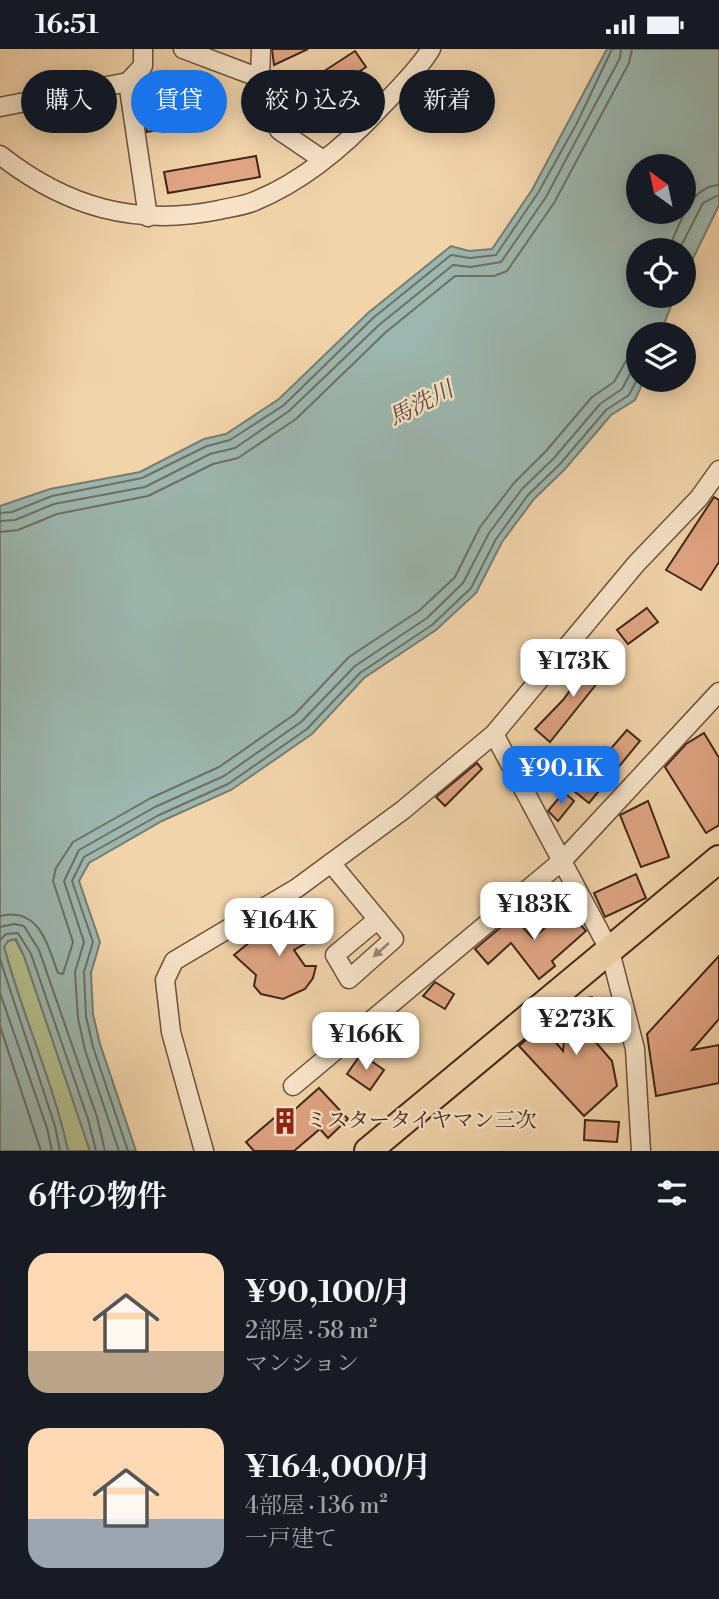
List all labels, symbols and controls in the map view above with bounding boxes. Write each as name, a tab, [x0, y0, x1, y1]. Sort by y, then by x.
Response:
text: 16:51	[35, 9, 99, 41]
chip: 購入	[21, 70, 117, 133]
chip: 賃貸	[131, 70, 227, 133]
chip: 絞り込み	[241, 70, 385, 133]
chip: 新着	[399, 70, 495, 133]
north arrow	[626, 154, 696, 224]
map controls	[626, 154, 696, 392]
button: locate	[626, 238, 696, 308]
button: layers	[626, 322, 696, 392]
water label: 馬洗川	[384, 375, 461, 432]
pin: ¥173K	[524, 639, 622, 699]
text: ¥173K	[536, 648, 610, 676]
pin: ¥90.1K	[504, 747, 618, 806]
text: ¥90.1K	[518, 755, 604, 783]
pin: ¥183K	[485, 883, 583, 942]
text: ¥183K	[496, 891, 572, 919]
pin: ¥164K	[230, 899, 328, 958]
text: ¥164K	[241, 907, 317, 935]
one-way arrow	[373, 942, 390, 957]
pin: ¥273K	[527, 997, 625, 1057]
text: ¥273K	[537, 1006, 615, 1034]
pin: ¥166K	[317, 1013, 415, 1072]
text: ¥166K	[328, 1021, 404, 1049]
building icon: ミスタータイヤマン三次	[270, 1106, 300, 1136]
place label: ミスタータイヤマン三次	[306, 1108, 537, 1134]
icon: filters	[653, 1174, 691, 1212]
text: 6件の物件	[28, 1178, 167, 1216]
text: ¥90,100/月	[245, 1274, 411, 1312]
icon: home	[84, 1281, 168, 1365]
text: 2部屋 · 58 m²	[245, 1317, 377, 1345]
text: マンション	[245, 1350, 359, 1378]
text: ¥164,000/月	[245, 1449, 431, 1487]
icon: home	[84, 1456, 168, 1540]
text: 4部屋 · 136 m²	[245, 1492, 387, 1520]
text: 一戸建て	[245, 1525, 337, 1553]

